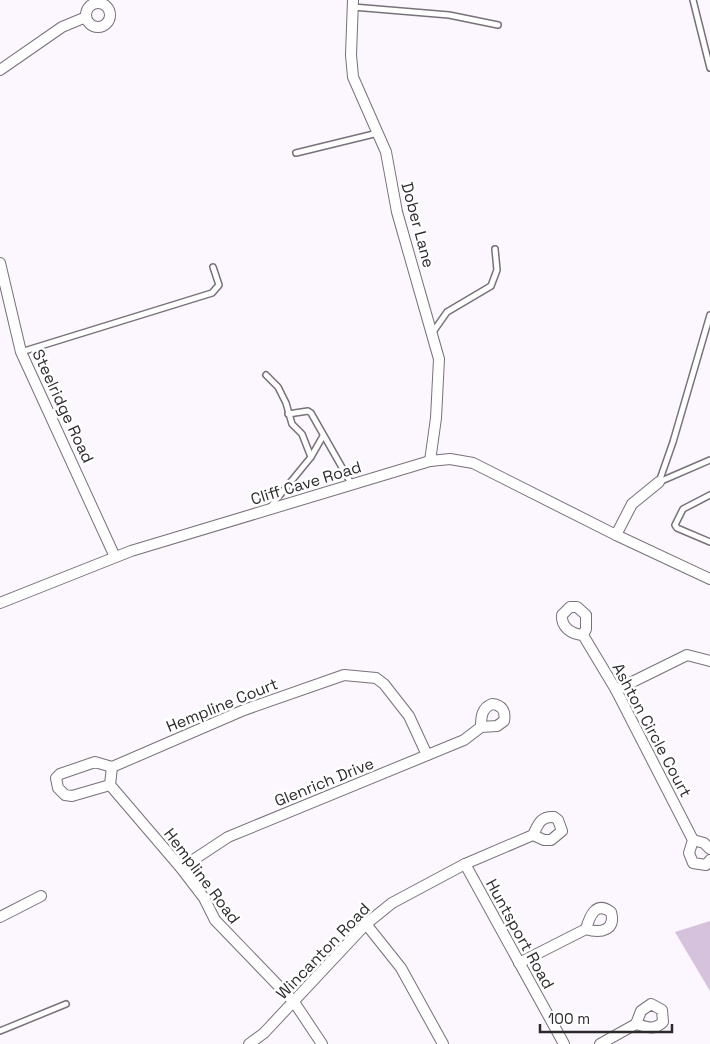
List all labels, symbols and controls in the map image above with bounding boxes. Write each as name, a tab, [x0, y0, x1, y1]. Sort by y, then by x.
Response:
street label: Dober Lane	[397, 180, 439, 270]
street label: Steelridge Road	[27, 346, 99, 466]
street label: Cliff Cave Road	[248, 456, 364, 510]
street label: Ashton Circle Court	[608, 659, 696, 801]
street label: Hempline Court	[163, 673, 281, 737]
street label: Glenrich Drive	[271, 752, 377, 812]
street label: Hempline Road	[159, 824, 245, 928]
street label: Huntsport Road	[481, 875, 559, 993]
street label: Wincanton Road	[272, 898, 374, 1004]
scale bar	[540, 1002, 672, 1034]
text: 100 m	[548, 1009, 590, 1028]

